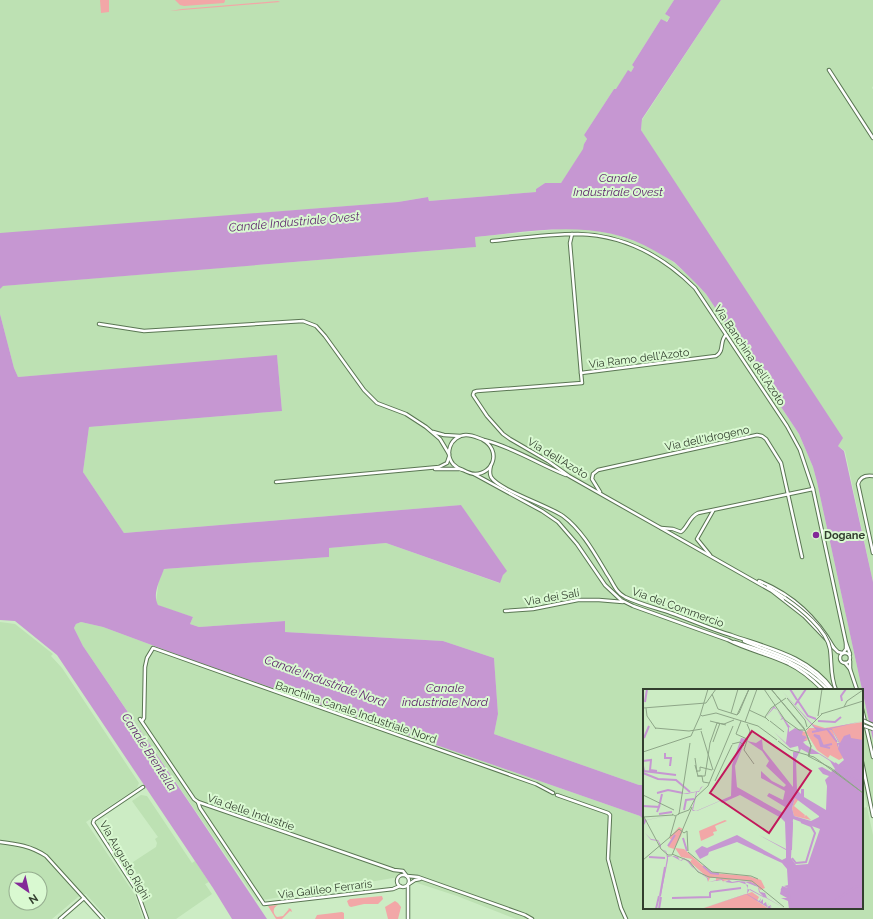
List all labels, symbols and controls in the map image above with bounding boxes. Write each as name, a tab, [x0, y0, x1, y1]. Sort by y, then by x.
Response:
water label: Canale Industriale Ovest	[573, 171, 663, 199]
water label: Canale Industriale Ovest	[228, 209, 360, 235]
street label: Via Banchina dell'Azoto	[711, 303, 788, 408]
street label: Via Ramo dell'Azoto	[588, 346, 690, 371]
street label: Via dell'Idrogeno	[664, 423, 751, 454]
street label: Via dell'Azoto	[525, 435, 591, 482]
place label: Dogane	[824, 529, 865, 542]
marker: Dogane	[811, 530, 821, 540]
street label: Via del Commercio	[630, 585, 726, 630]
street label: Via dei Sali	[524, 586, 580, 609]
water label: Canale Industriale Nord	[263, 653, 388, 710]
street label: Banchina Canale Industriale Nord	[274, 679, 438, 746]
water label: Canale industriale Nord	[402, 681, 489, 709]
inset map	[643, 689, 863, 909]
water label: Canale Brentella	[119, 711, 179, 793]
street label: Via delle Industrie	[205, 791, 297, 834]
street label: Via Augusto Righi	[97, 819, 152, 902]
north arrow	[8, 871, 48, 911]
street label: Via Galileo Ferraris	[277, 877, 373, 902]
text: N	[26, 891, 40, 907]

